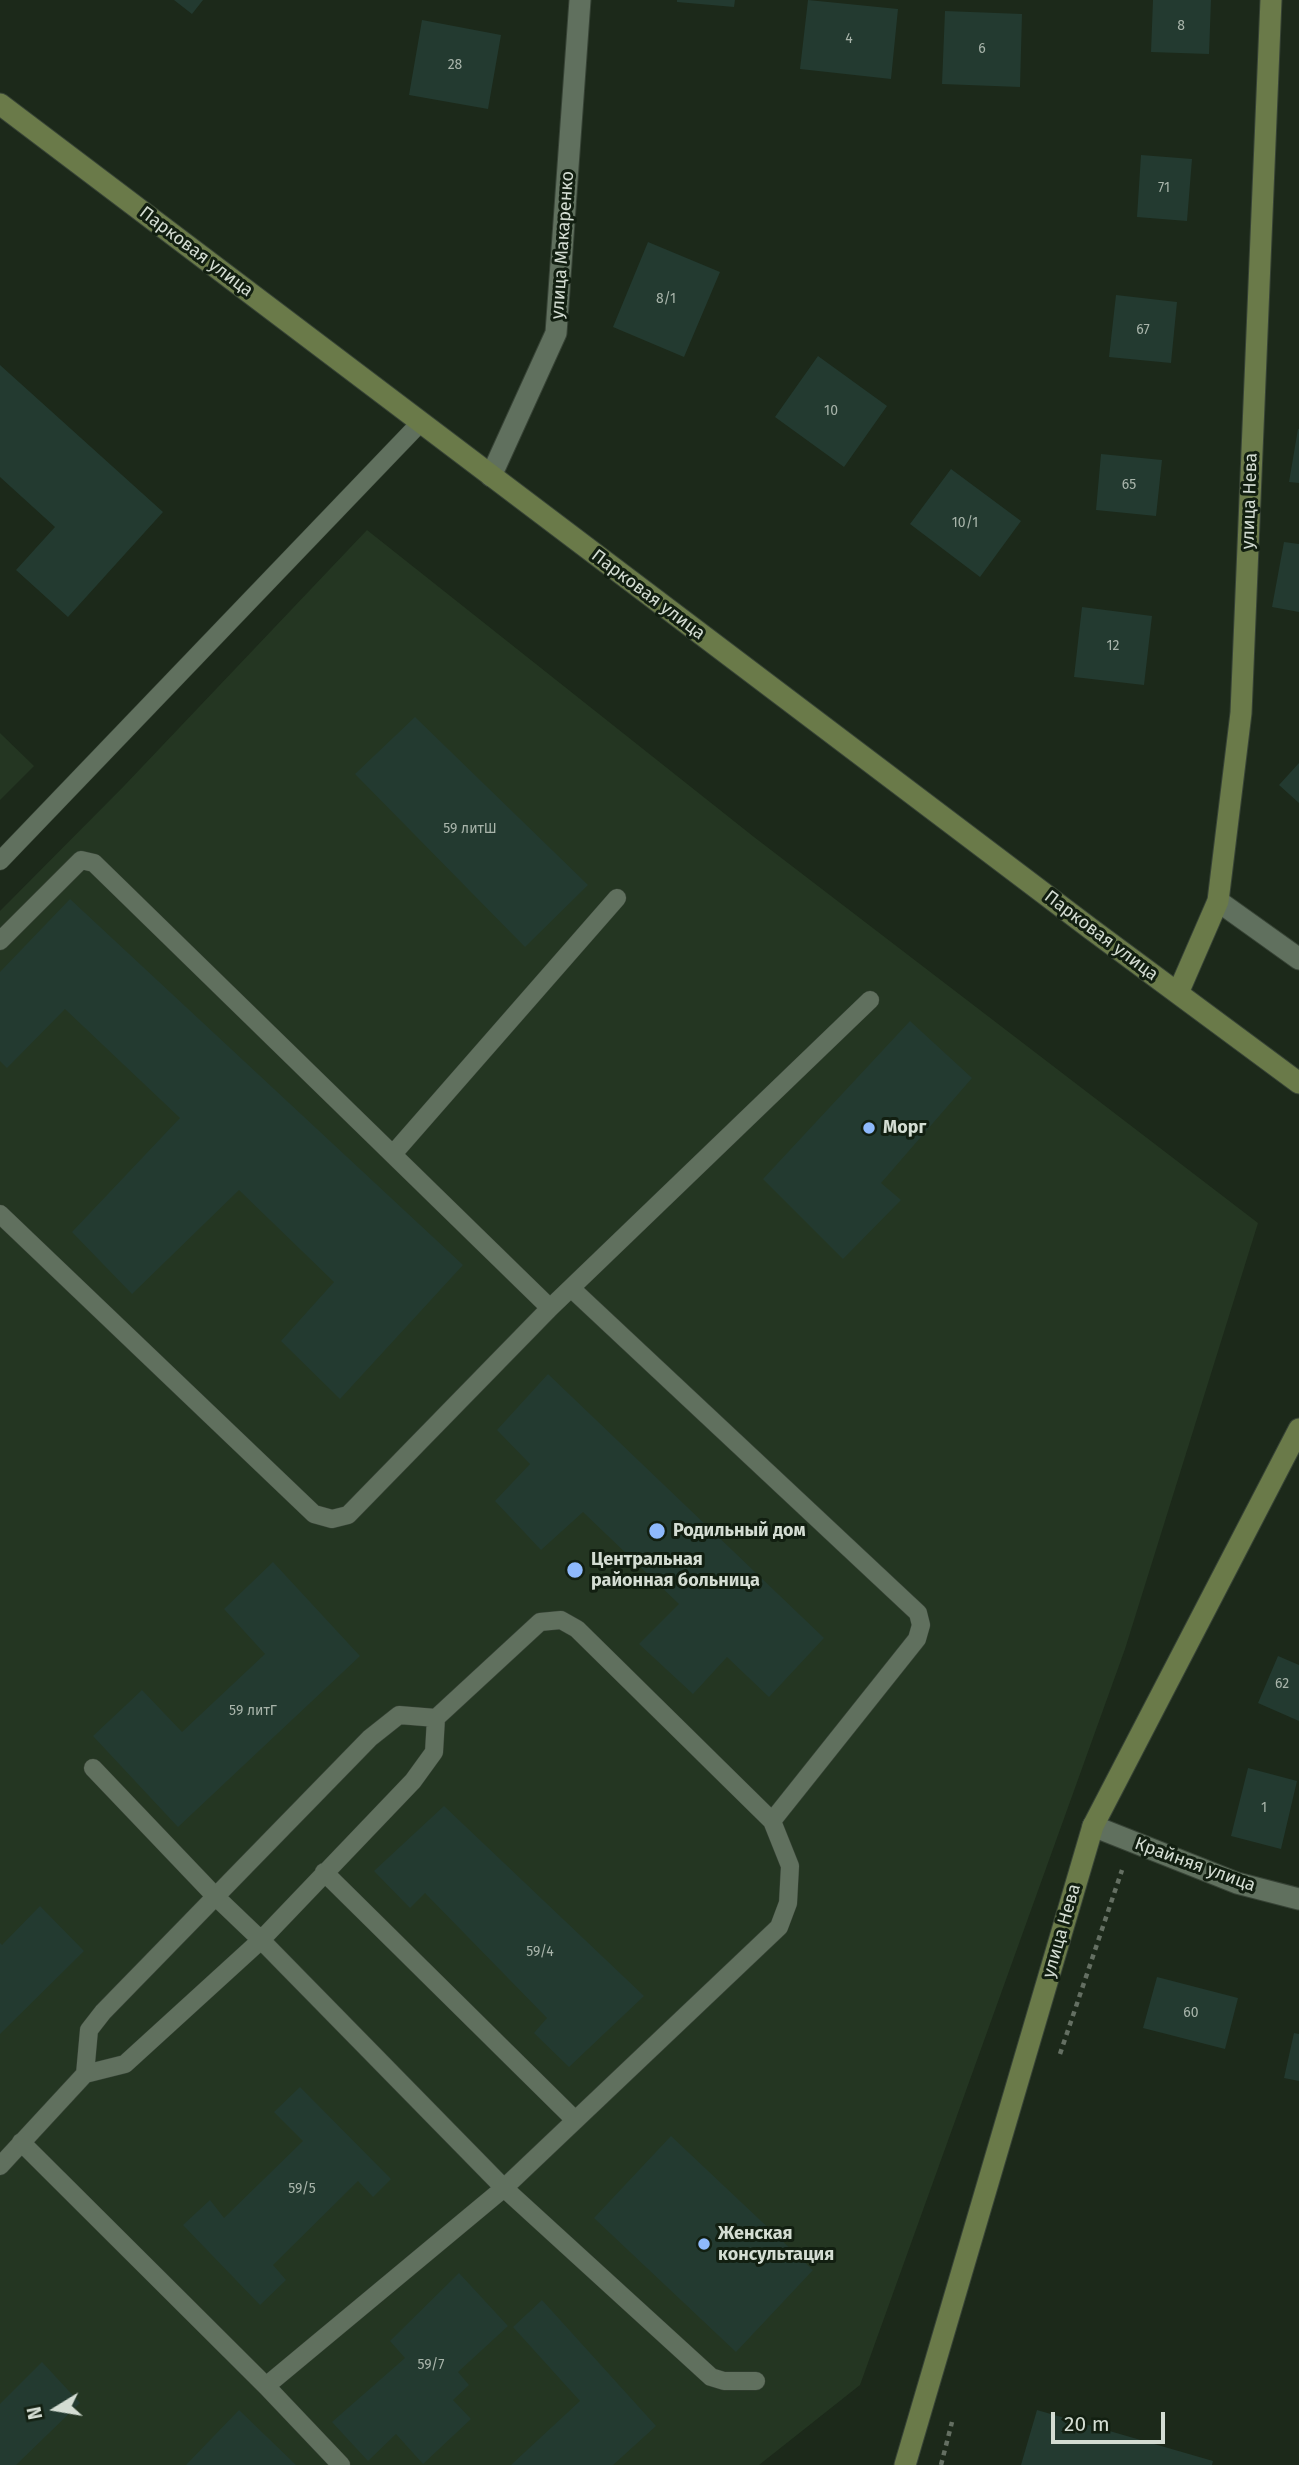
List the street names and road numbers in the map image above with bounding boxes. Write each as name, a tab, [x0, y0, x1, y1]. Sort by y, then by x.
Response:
street label: улица Макаренко	[547, 170, 579, 320]
street label: Парковая улица	[135, 202, 257, 302]
street label: улица Нева	[1238, 452, 1262, 550]
street label: Парковая улица	[587, 545, 709, 645]
street label: Парковая улица	[1040, 886, 1162, 986]
street label: Крайняя улица	[1132, 1833, 1258, 1897]
street label: улица Нева	[1038, 1882, 1086, 1980]

